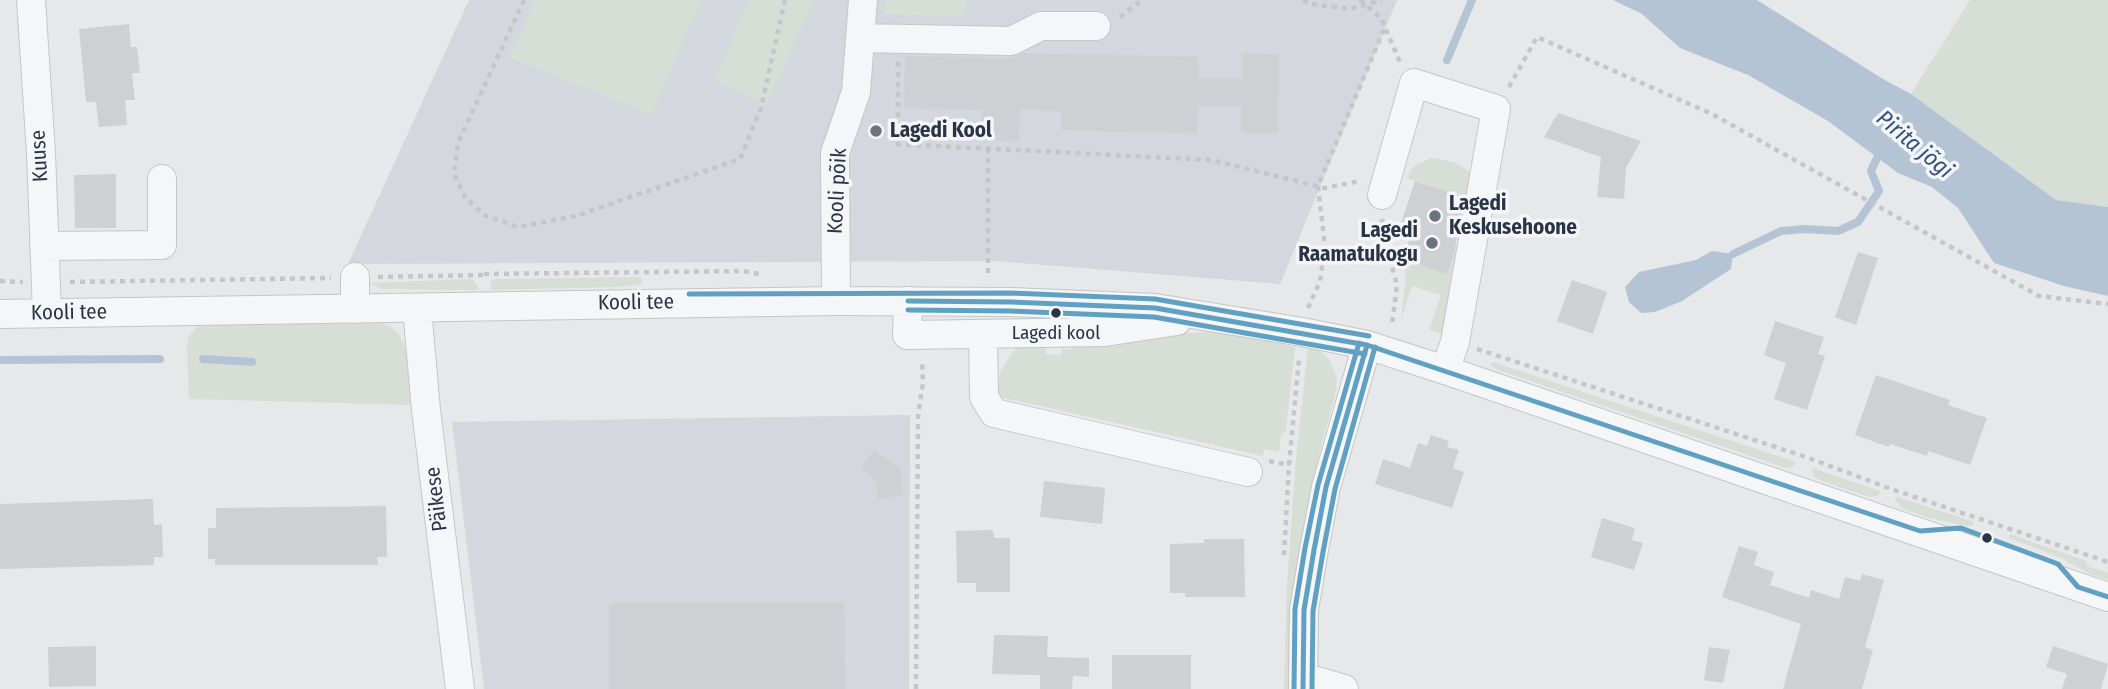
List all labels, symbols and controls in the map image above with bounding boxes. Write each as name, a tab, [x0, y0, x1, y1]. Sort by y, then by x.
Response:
water label: Pirita jõgi	[1870, 105, 1958, 185]
place label: Lagedi Kool	[890, 118, 992, 144]
marker: Lagedi Kool	[868, 123, 884, 139]
street label: Kuuse	[26, 129, 54, 183]
street label: Kooli põik	[823, 147, 853, 235]
place label: Lagedi Keskusehoone	[1449, 191, 1577, 241]
marker: Lagedi Keskusehoone	[1427, 208, 1443, 224]
place label: Lagedi Raamatukogu	[1298, 218, 1418, 268]
marker: Lagedi Raamatukogu	[1424, 235, 1440, 251]
street label: Kooli tee	[598, 290, 674, 316]
street label: Kooli tee	[31, 300, 107, 326]
marker: Lagedi kool	[1049, 306, 1063, 320]
place label: Lagedi kool	[1012, 323, 1100, 345]
street label: Päikese	[421, 465, 453, 533]
unlabelled marker	[1980, 531, 1994, 545]

